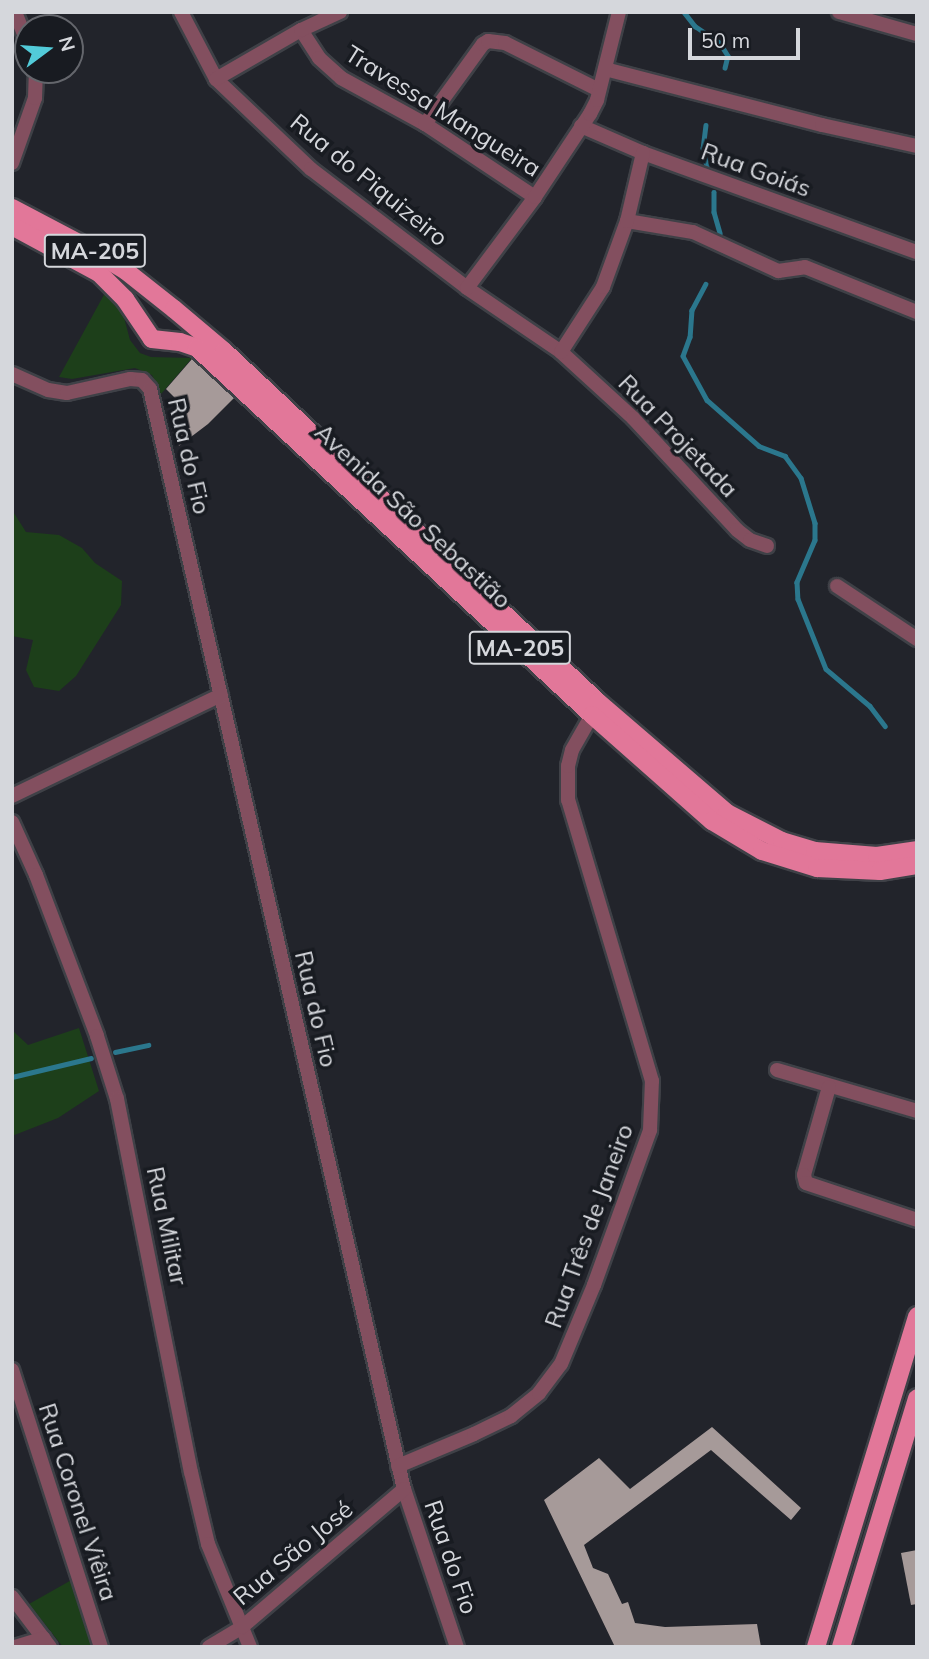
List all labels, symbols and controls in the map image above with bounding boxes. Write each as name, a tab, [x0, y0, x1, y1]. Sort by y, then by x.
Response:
north arrow	[14, 14, 84, 84]
scale bar	[691, 14, 803, 58]
text: 50 m	[701, 27, 750, 53]
text: N	[54, 34, 81, 54]
street label: Travessa Mangueira	[340, 39, 546, 183]
street label: Rua do Piquizeiro	[285, 108, 453, 252]
street label: Rua Goiás	[697, 137, 815, 203]
road number: MA-205	[42, 232, 148, 270]
street label: Rua Projetada	[612, 369, 744, 503]
street label: Rua do Fio	[162, 395, 216, 517]
street label: Avenida São Sebastião	[309, 418, 517, 614]
road number: MA-205	[468, 628, 572, 668]
street label: Rua do Fio	[289, 948, 343, 1070]
street label: Rua Três de Janeiro	[539, 1120, 639, 1332]
street label: Rua Militar	[140, 1164, 194, 1288]
street label: Rua Coronel Viêira	[32, 1400, 124, 1604]
street label: Rua São José	[227, 1495, 359, 1611]
street label: Rua do Fio	[418, 1496, 484, 1618]

